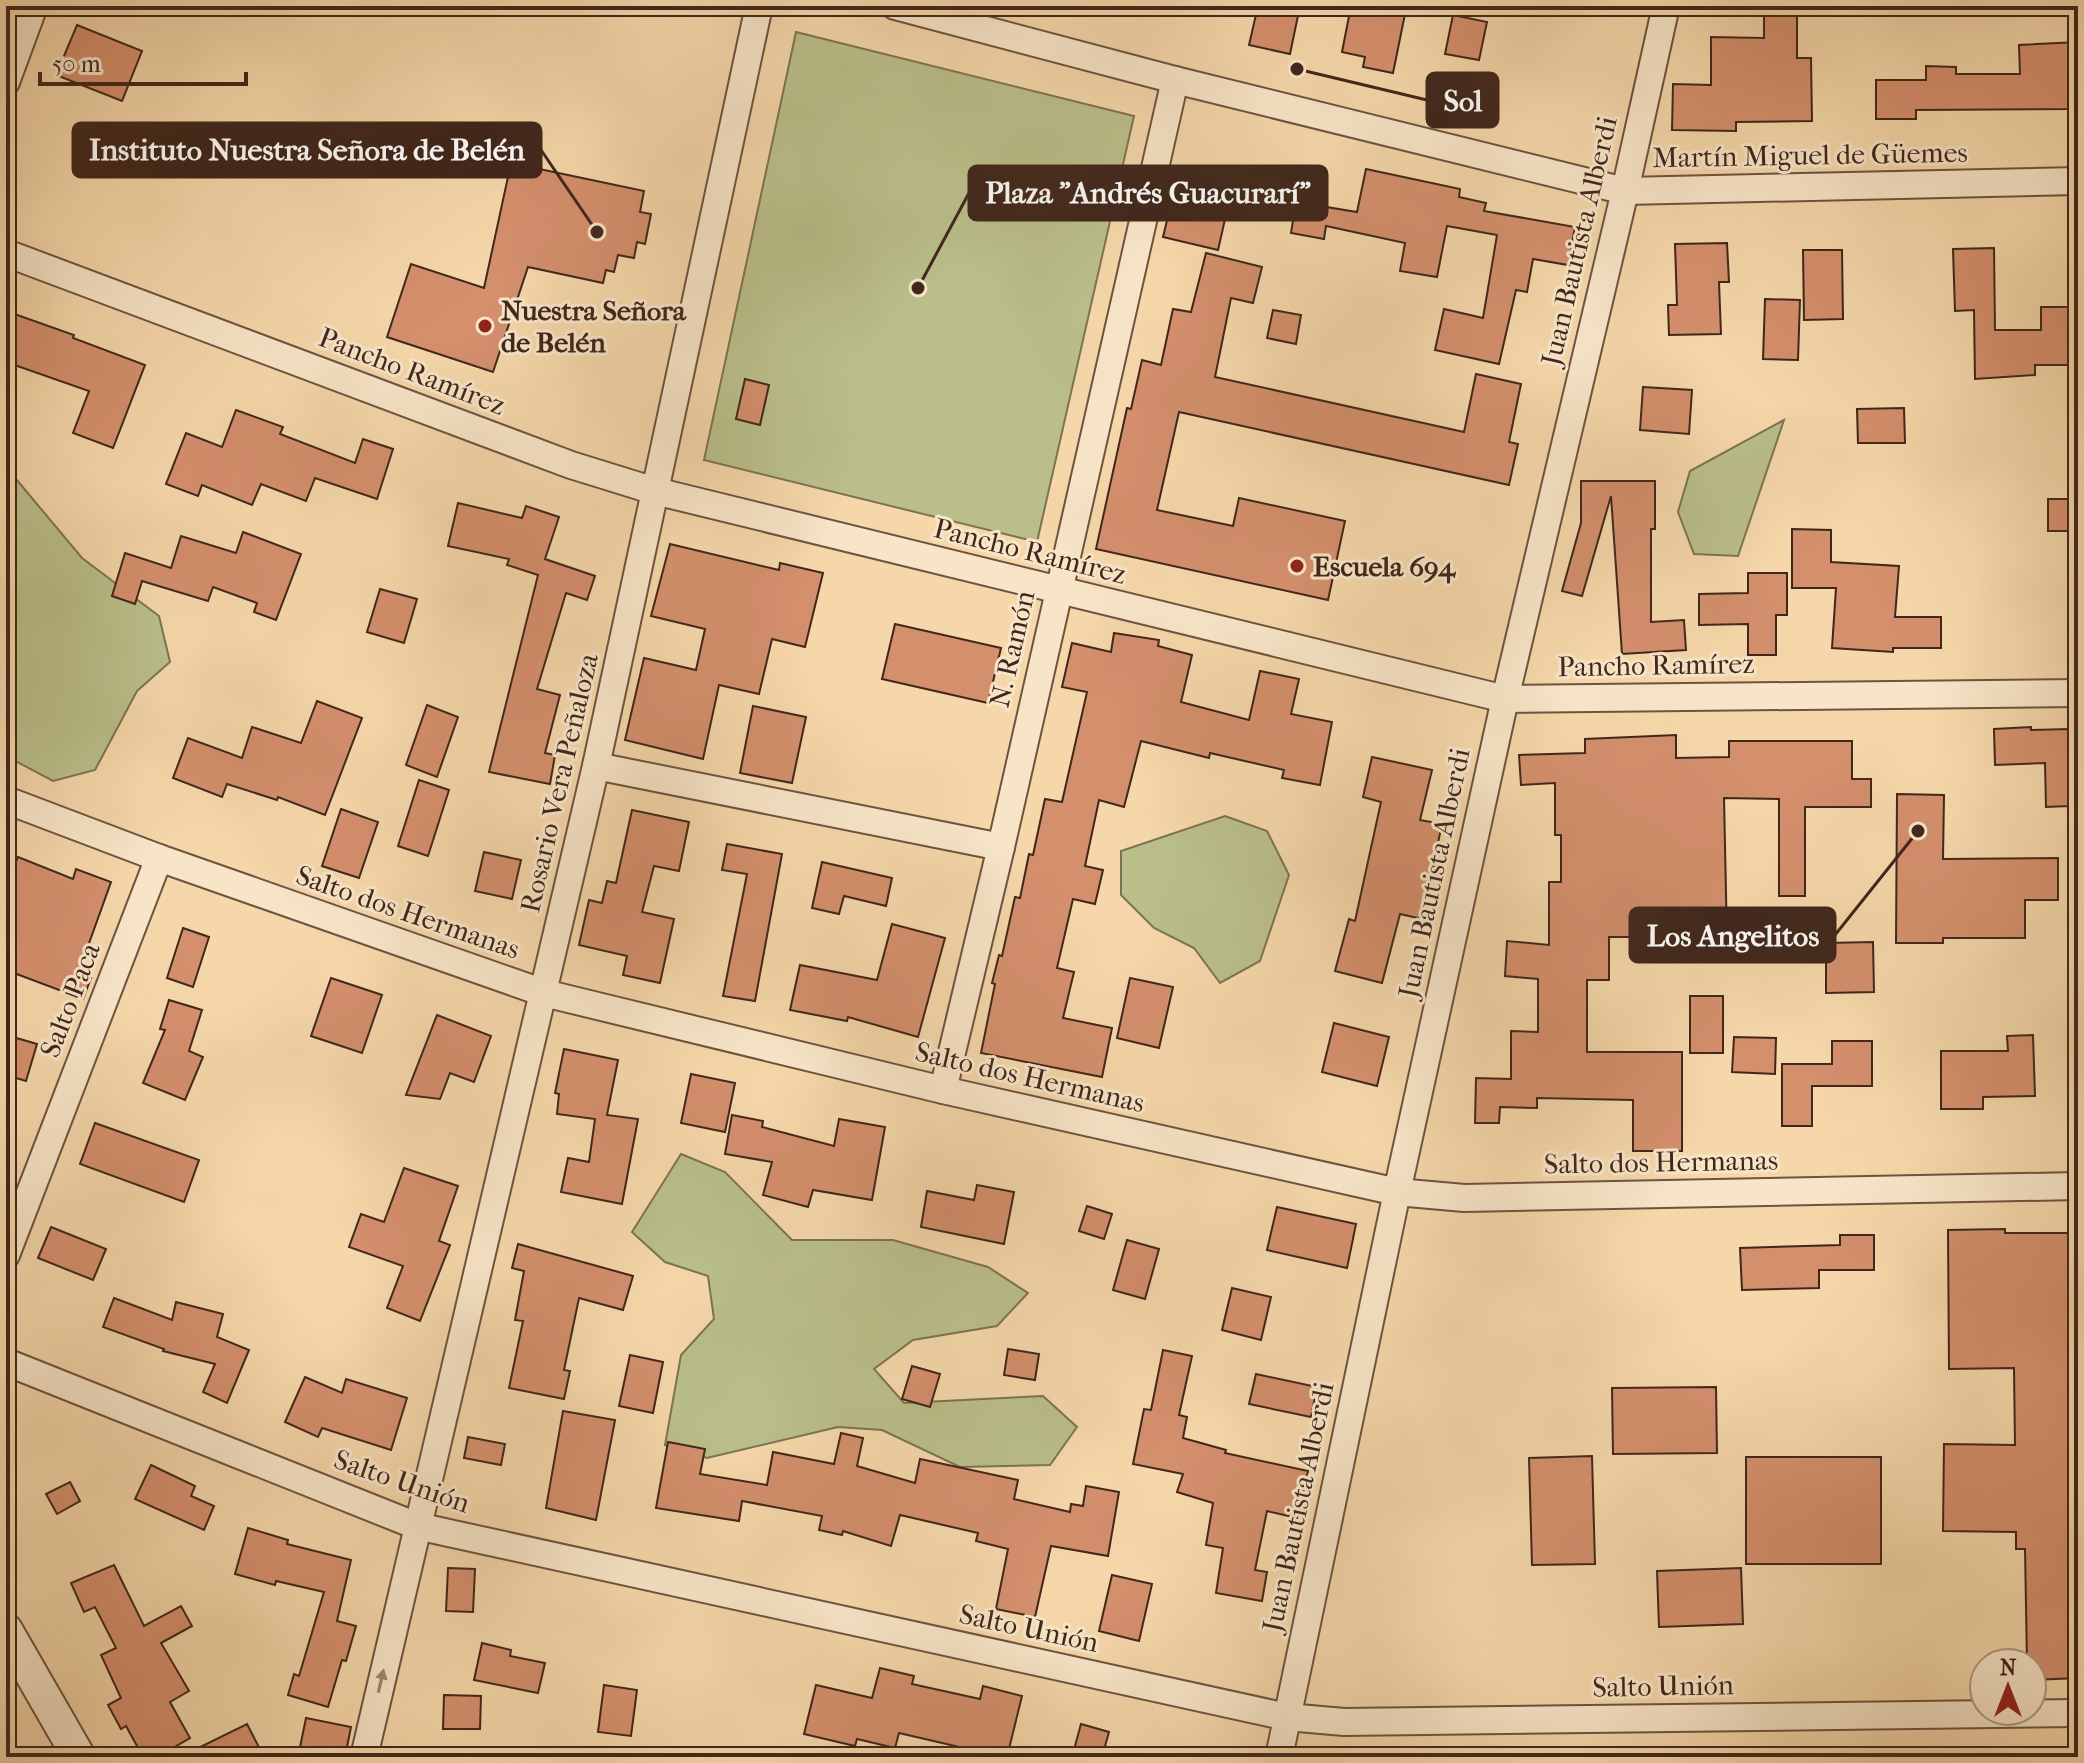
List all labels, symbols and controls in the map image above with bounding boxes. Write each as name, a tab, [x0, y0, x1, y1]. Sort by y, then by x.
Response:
scale bar	[40, 36, 246, 86]
text: 50 m	[52, 50, 101, 78]
callout: Sol	[1427, 73, 1498, 127]
text: Sol	[1444, 84, 1483, 119]
street label: Juan Bautista Alberdi	[1534, 113, 1624, 371]
callout: Instituto Nuestra Señora de Belén	[73, 123, 541, 177]
text: Instituto Nuestra Señora de Belén	[89, 133, 526, 168]
street label: Martín Miguel de Güemes	[1652, 136, 1968, 174]
callout: Plaza "Andrés Guacurarí"	[969, 166, 1327, 220]
text: Plaza "Andrés Guacurarí"	[985, 176, 1311, 211]
place label: Nuestra Señora de Belén	[501, 294, 687, 359]
marker: Nuestra Señora de Belén	[476, 317, 494, 335]
street label: Pancho Ramírez	[314, 320, 510, 422]
street label: Pancho Ramírez	[930, 511, 1130, 591]
place label: Escuela 694	[1313, 550, 1457, 584]
marker: Escuela 694	[1288, 557, 1306, 575]
street label: N. Ramón	[983, 587, 1041, 711]
street label: Pancho Ramírez	[1557, 647, 1755, 683]
street label: Rosario Vera Peñaloza	[513, 649, 605, 916]
street label: Juan Bautista Alberdi	[1391, 745, 1477, 1003]
street label: Salto dos Hermanas	[292, 858, 524, 966]
callout: Los Angelitos	[1630, 908, 1835, 962]
text: Los Angelitos	[1647, 919, 1819, 954]
street label: Salto Paca	[33, 937, 107, 1062]
street label: Salto dos Hermanas	[912, 1035, 1148, 1119]
street label: Salto dos Hermanas	[1544, 1143, 1778, 1181]
street label: Juan Bautista Alberdi	[1255, 1379, 1341, 1637]
street label: Salto Unión	[330, 1442, 474, 1520]
street label: Salto Unión	[956, 1597, 1102, 1659]
north arrow	[1968, 1647, 2048, 1727]
text: N	[2000, 1655, 2017, 1681]
one-way arrow	[376, 1668, 388, 1693]
street label: Salto Unión	[1592, 1668, 1734, 1704]

